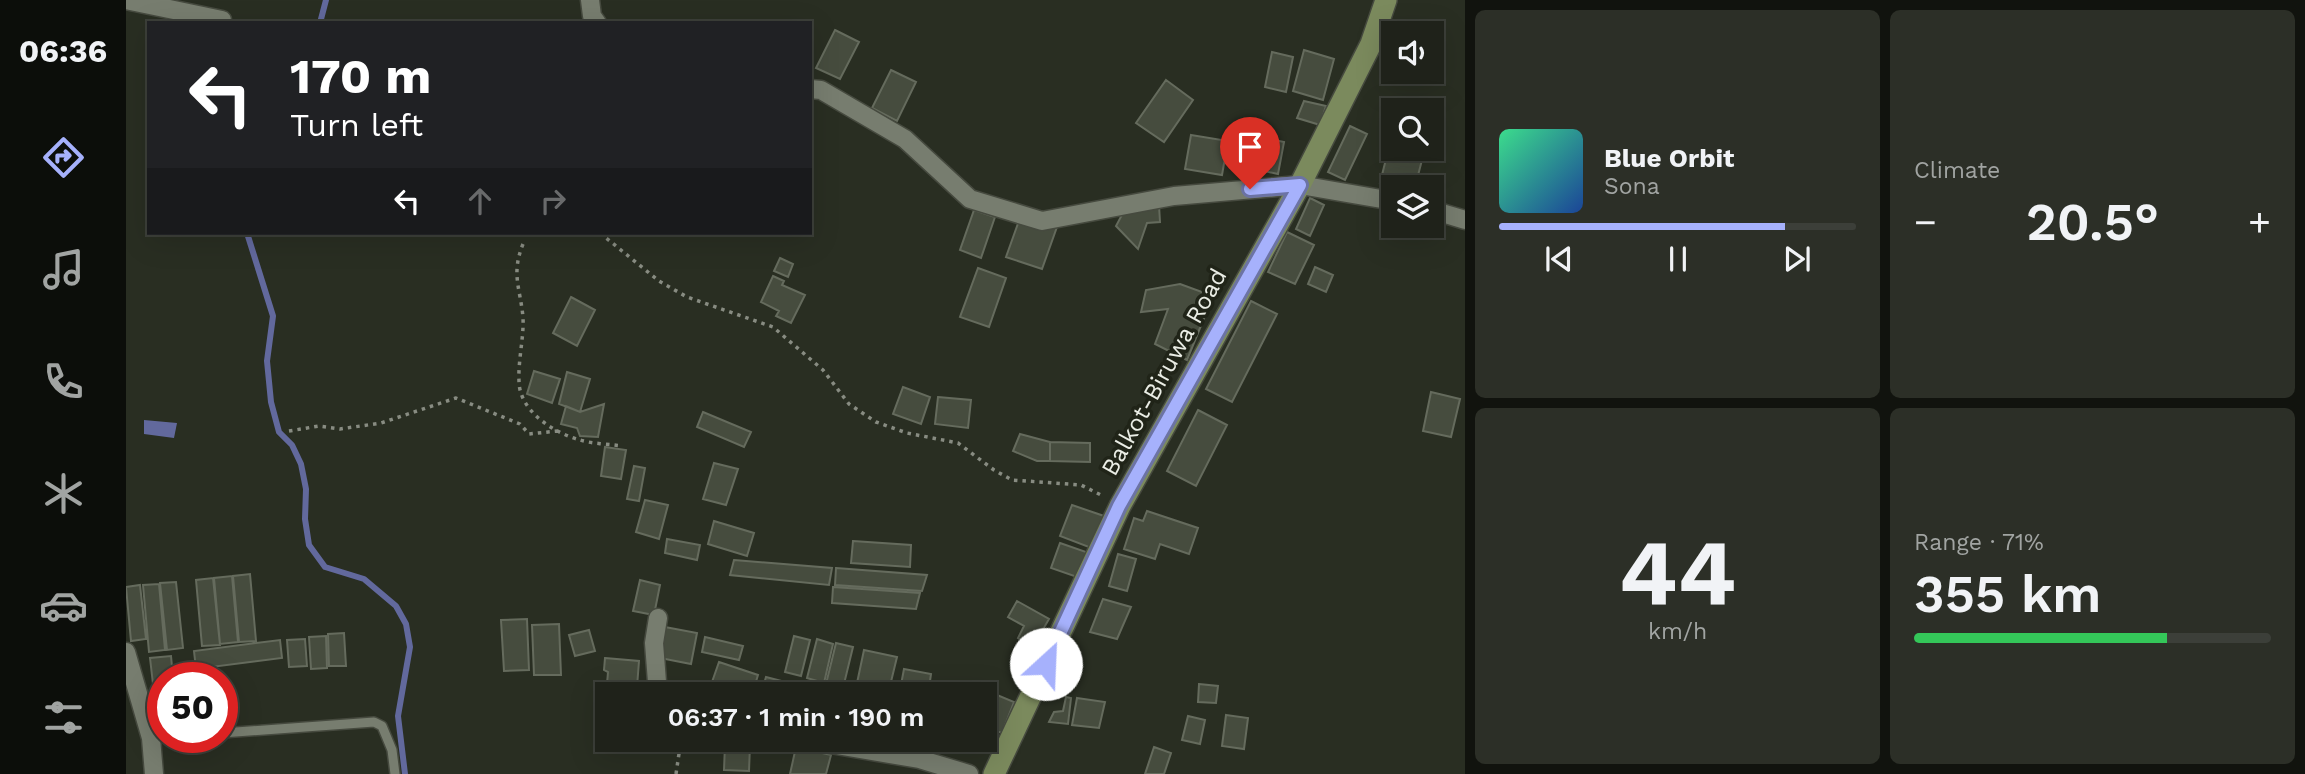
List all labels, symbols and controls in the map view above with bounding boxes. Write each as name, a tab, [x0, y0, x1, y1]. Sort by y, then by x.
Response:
map controls	[1381, 21, 1444, 238]
button: sound	[1381, 21, 1444, 84]
text: 06:36	[19, 32, 107, 70]
text: 170 m	[290, 47, 431, 105]
icon: left	[175, 49, 266, 140]
button: search	[1381, 98, 1444, 161]
text: Turn left	[290, 106, 423, 144]
pin	[1220, 117, 1280, 189]
icon: arrive	[1231, 128, 1269, 166]
icon: directions	[39, 133, 88, 182]
text: Blue Orbit	[1604, 143, 1734, 173]
text: Climate	[1914, 157, 2000, 184]
text: Sona	[1604, 173, 1660, 200]
button: layers	[1381, 175, 1444, 238]
icon: left	[388, 182, 426, 220]
icon: ahead	[461, 182, 499, 220]
icon: right	[534, 182, 572, 220]
text: 20.5°	[2026, 192, 2159, 253]
text: −	[1914, 200, 1937, 244]
text: +	[2248, 200, 2271, 244]
icon: previous	[1540, 240, 1578, 278]
icon: pause	[1659, 240, 1697, 278]
icon: next	[1778, 240, 1816, 278]
icon: music	[39, 245, 88, 294]
street label: Balkot-Biruwa Road	[1095, 264, 1233, 480]
icon: phone	[39, 357, 88, 406]
icon: climate	[39, 469, 88, 518]
text: 44	[1619, 519, 1736, 626]
text: Range · 71%	[1914, 529, 2044, 556]
text: 355 km	[1914, 564, 2102, 625]
icon: car	[39, 581, 88, 630]
text: km/h	[1648, 618, 1707, 645]
position arrow	[1009, 627, 1083, 701]
speed limit sign: 50	[147, 662, 238, 753]
icon: filters	[39, 693, 88, 742]
text: 06:37 · 1 min · 190 m	[668, 702, 924, 732]

